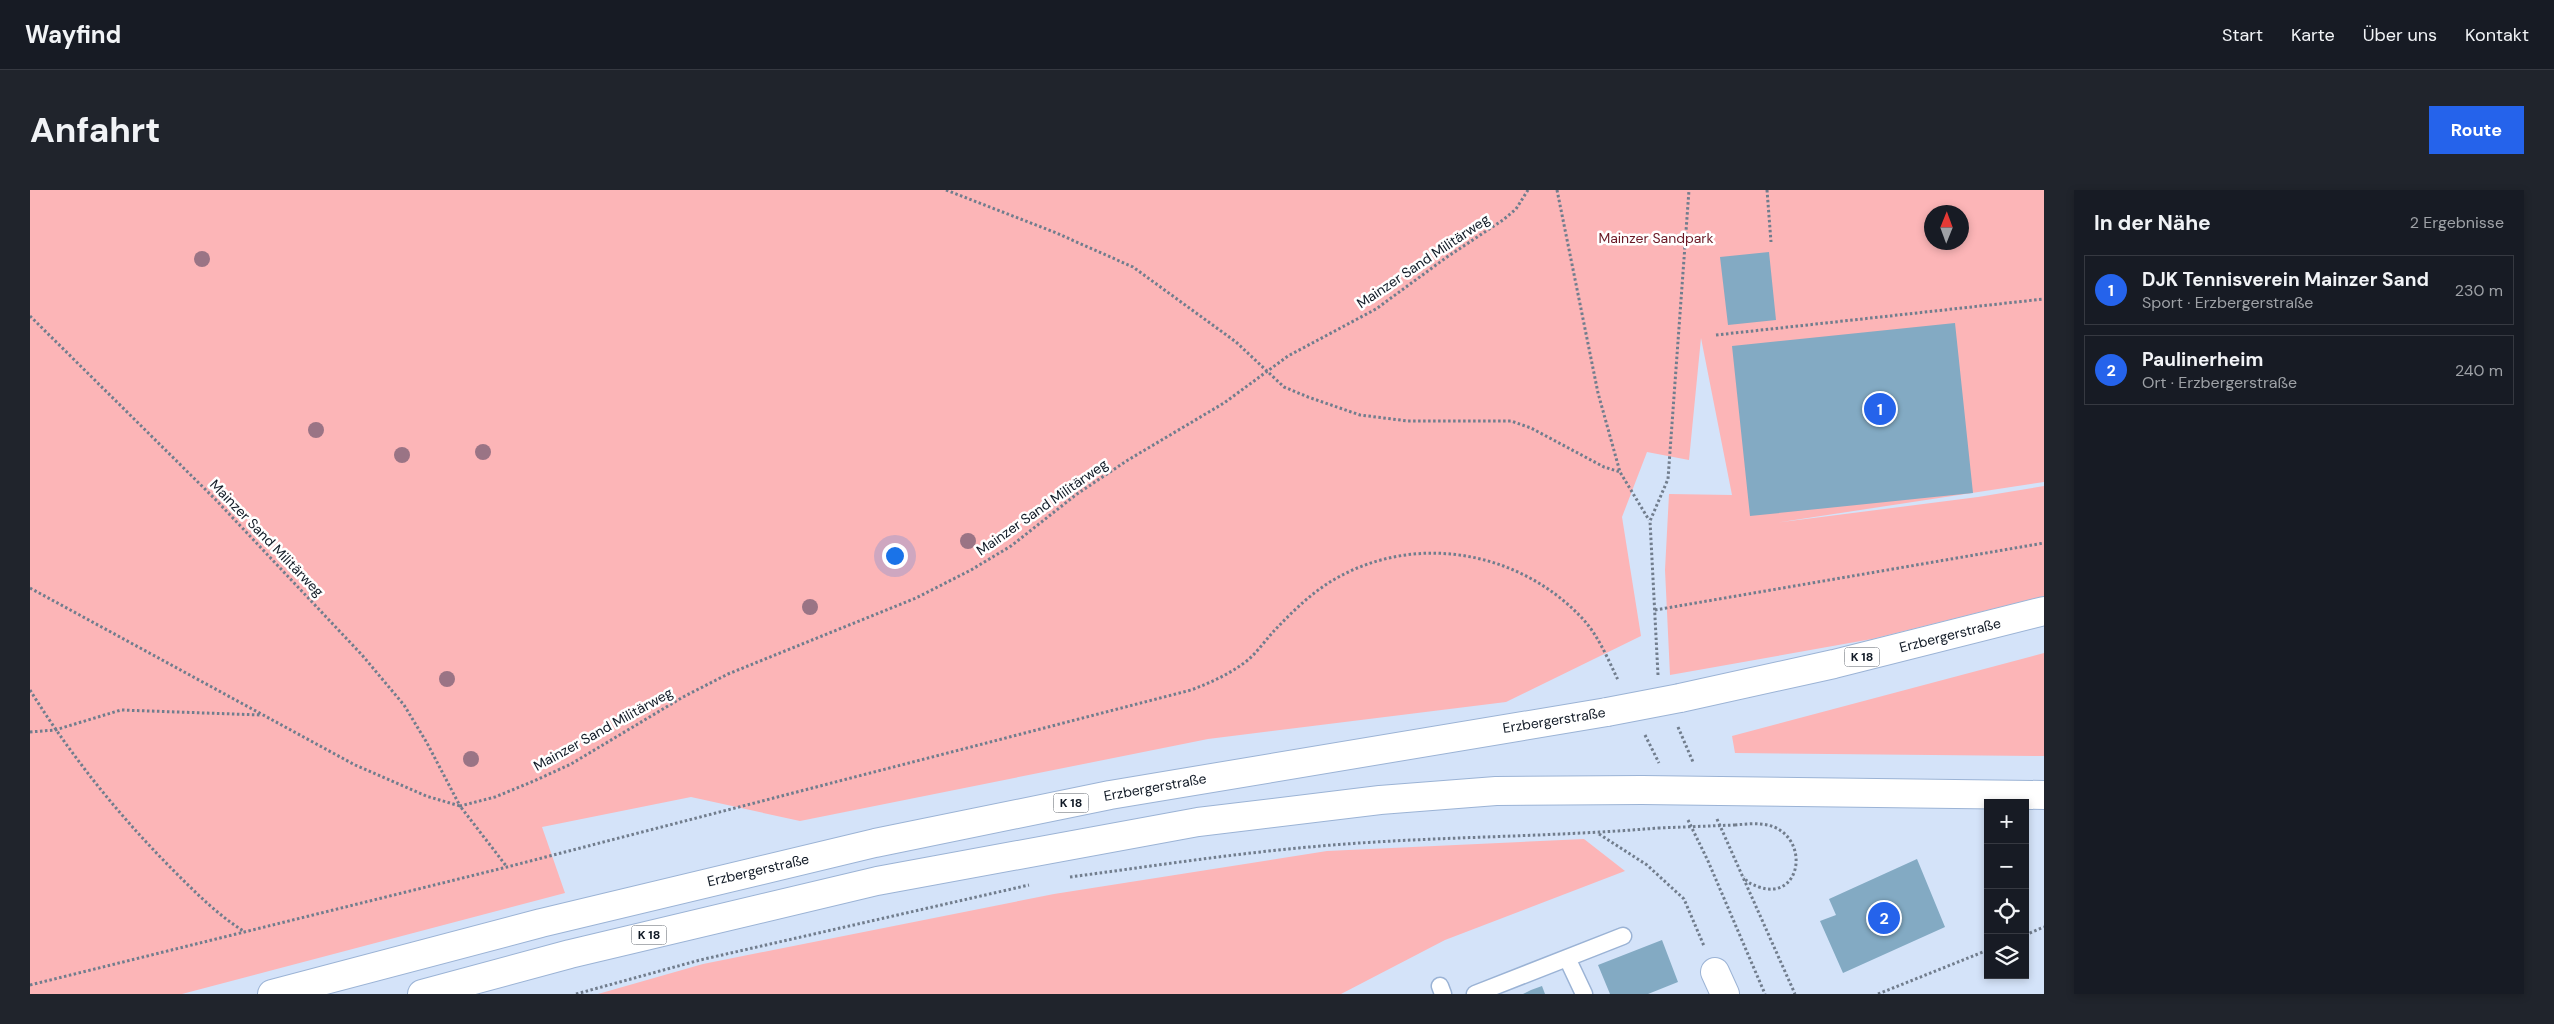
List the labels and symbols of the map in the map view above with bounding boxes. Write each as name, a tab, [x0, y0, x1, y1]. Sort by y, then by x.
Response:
north arrow	[1924, 205, 1969, 250]
street label: Mainzer Sand Militärweg	[1353, 210, 1493, 312]
park label: Mainzer Sandpark	[1598, 229, 1714, 247]
pin: 1	[1864, 390, 1896, 428]
street label: Mainzer Sand Militärweg	[973, 455, 1111, 559]
street label: Mainzer Sand Militärweg	[206, 476, 328, 601]
your location	[882, 543, 908, 569]
street label: Erzbergerstraße	[1897, 614, 2003, 656]
road number: K 18	[1844, 648, 1880, 667]
street label: Mainzer Sand Militärweg	[530, 683, 676, 775]
street label: Erzbergerstraße	[1501, 703, 1607, 737]
street label: Erzbergerstraße	[1102, 769, 1208, 805]
road number: K 18	[1054, 794, 1088, 812]
street label: Erzbergerstraße	[705, 850, 811, 890]
pin: 2	[1868, 899, 1900, 937]
road number: K 18	[632, 926, 666, 944]

